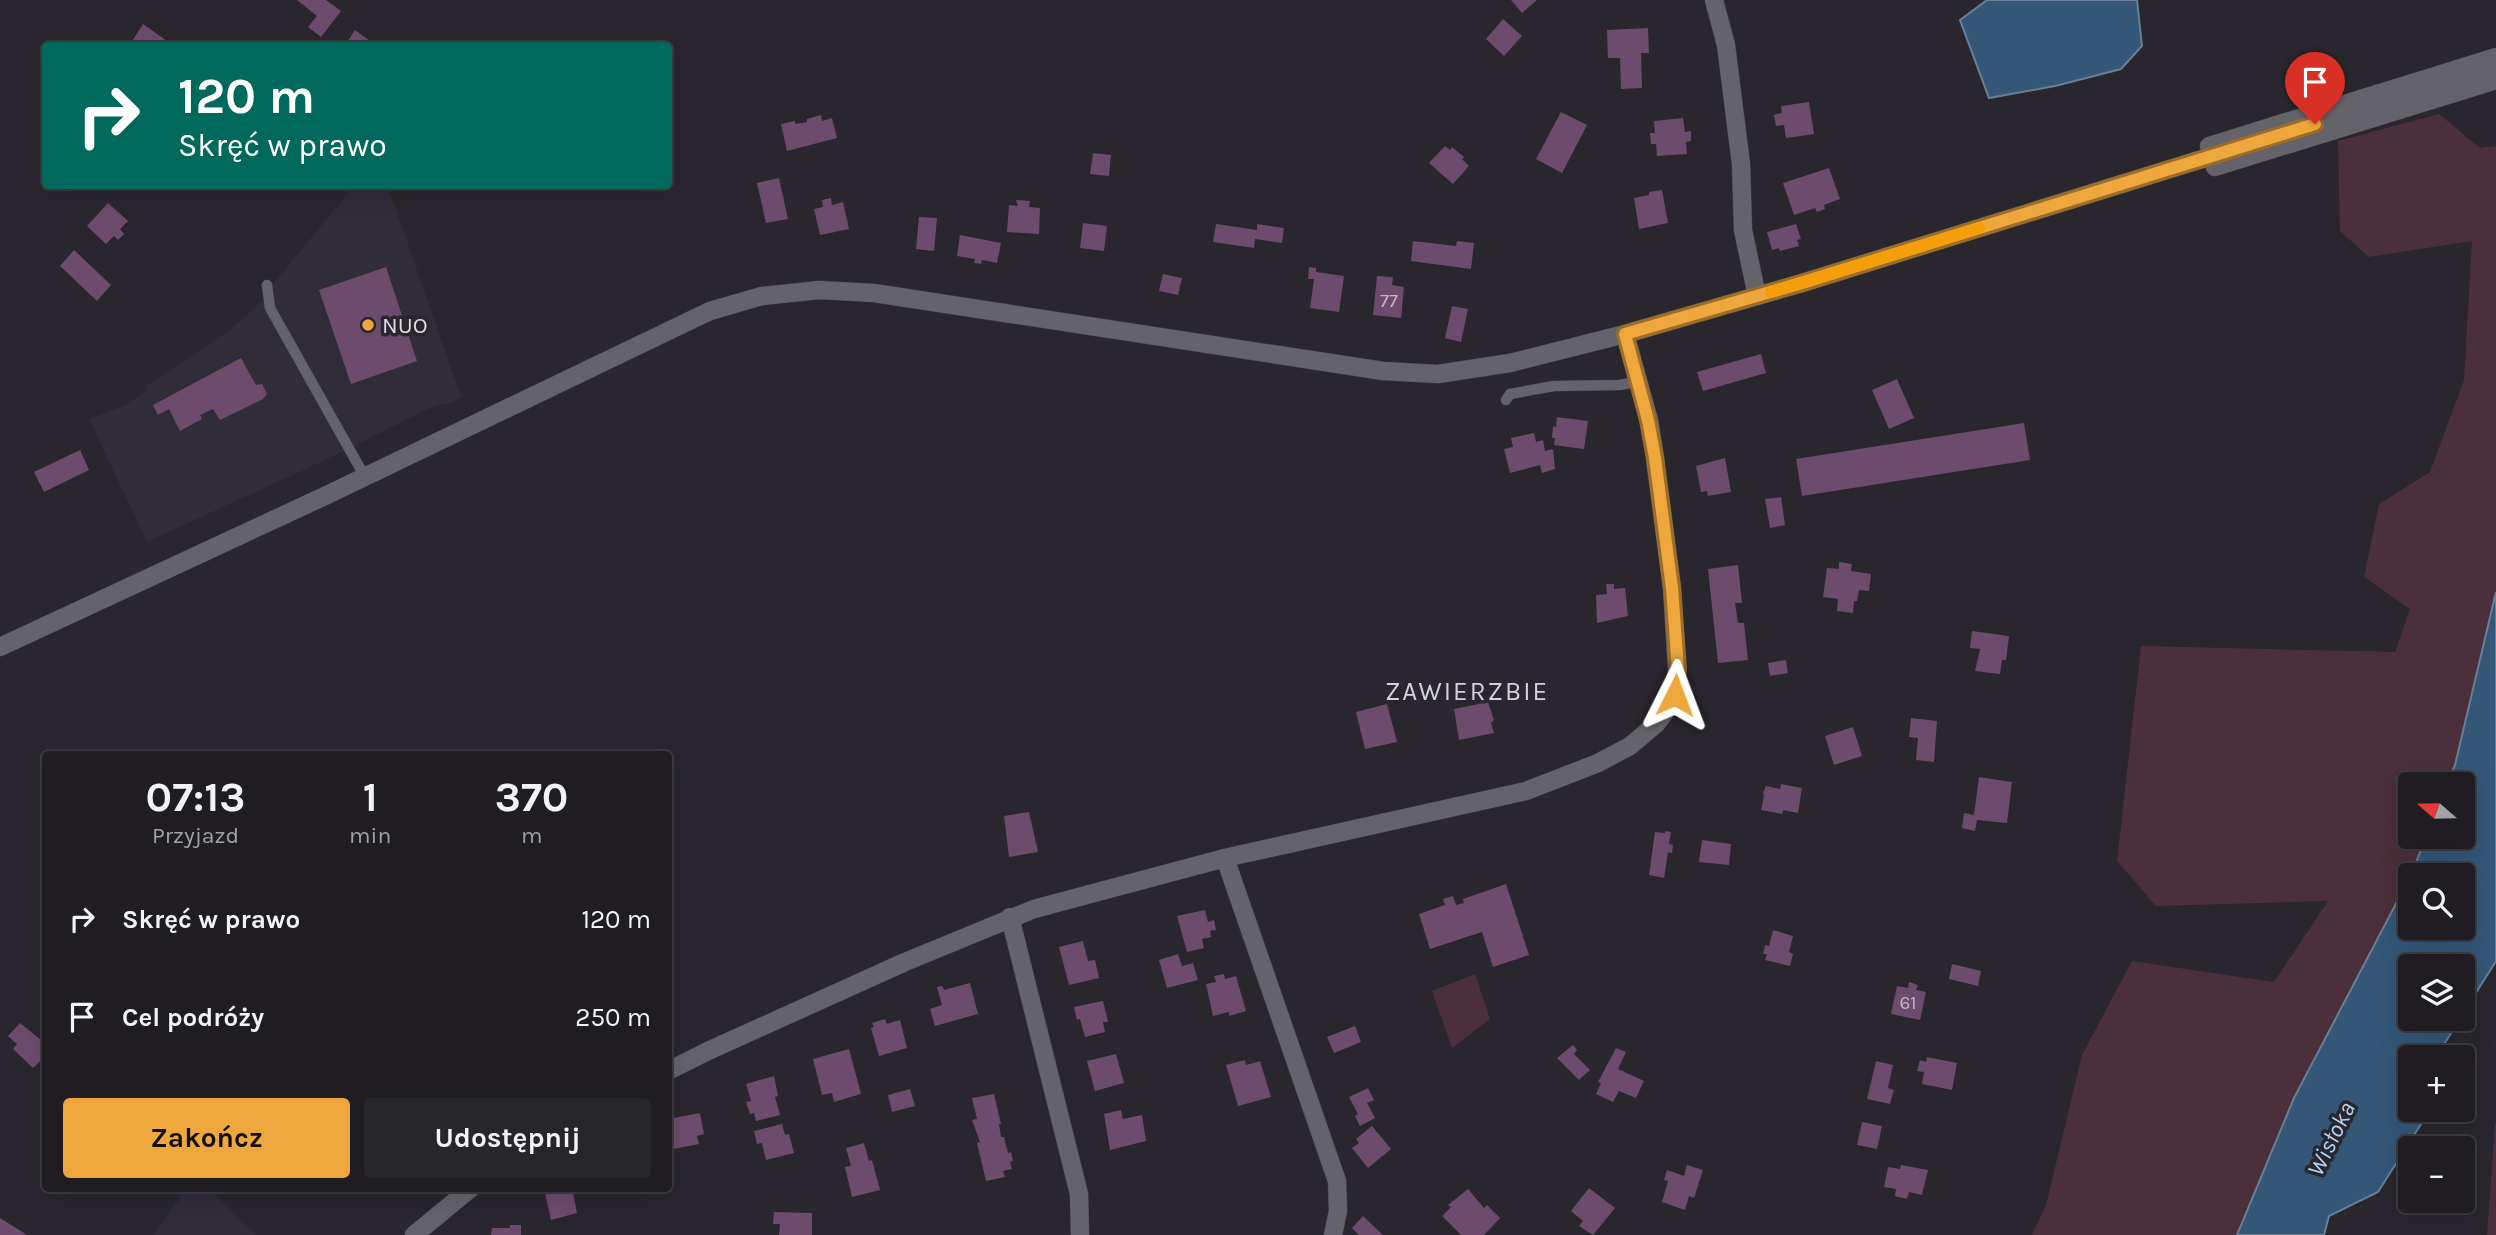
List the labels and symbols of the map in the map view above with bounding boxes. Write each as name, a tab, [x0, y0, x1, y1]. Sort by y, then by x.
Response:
pin	[2285, 52, 2345, 124]
house number: 77	[1380, 290, 1398, 312]
place label: NUO	[382, 312, 428, 339]
marker: NUO	[360, 317, 376, 333]
position arrow	[1638, 658, 1712, 732]
district label: ZAWIERZBIE	[1385, 676, 1549, 707]
north arrow	[2398, 772, 2474, 849]
house number: 61	[1899, 992, 1917, 1014]
water label: Wisłoka	[2301, 1097, 2361, 1181]

